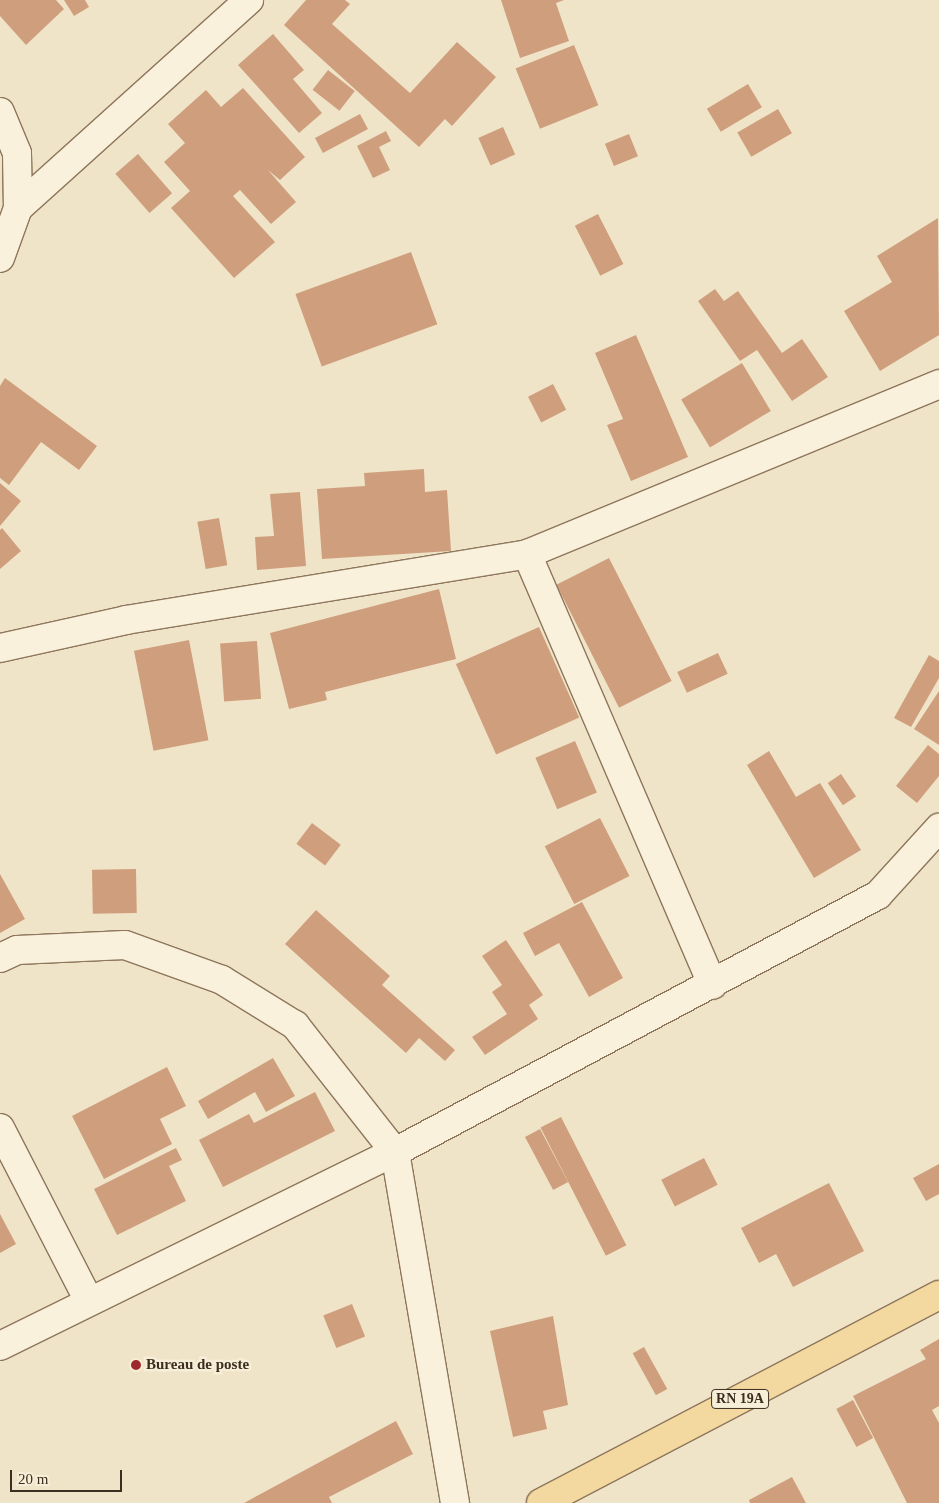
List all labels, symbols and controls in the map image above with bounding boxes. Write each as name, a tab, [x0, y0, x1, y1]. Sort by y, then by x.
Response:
place label: Bureau de poste	[146, 1356, 249, 1374]
marker: Bureau de poste	[130, 1359, 142, 1371]
road number: RN 19A	[710, 1388, 770, 1410]
scale bar	[12, 1460, 125, 1492]
text: 20 m	[18, 1471, 48, 1487]

